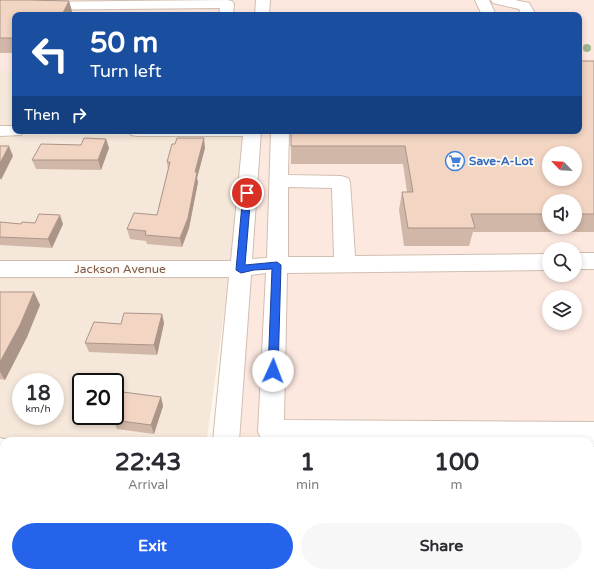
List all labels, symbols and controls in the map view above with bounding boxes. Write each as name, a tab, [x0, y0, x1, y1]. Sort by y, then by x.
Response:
text: 50 m	[90, 26, 158, 60]
icon: left	[24, 28, 76, 80]
text: Turn left	[90, 60, 162, 82]
icon: right	[68, 104, 90, 126]
text: Then	[24, 106, 60, 124]
north arrow	[542, 146, 582, 186]
map controls	[542, 146, 582, 330]
supermarket icon: Save-A-Lot	[444, 150, 466, 172]
place label: Save-A-Lot	[469, 154, 534, 168]
pin	[230, 176, 264, 210]
icon: arrive	[236, 182, 258, 204]
button: sound	[542, 194, 582, 234]
button: search	[542, 242, 582, 282]
street label: Jackson Avenue	[74, 262, 166, 276]
button: layers	[542, 290, 582, 330]
position arrow	[252, 350, 294, 392]
speed limit sign: 20	[72, 373, 124, 425]
text: 18	[25, 382, 51, 406]
text: km/h	[25, 403, 51, 415]
text: 22:43	[115, 448, 181, 477]
text: 1	[300, 448, 315, 477]
text: 100	[434, 448, 479, 477]
text: Arrival	[128, 477, 168, 493]
text: min	[296, 477, 319, 493]
text: m	[451, 477, 463, 493]
button: Exit	[12, 523, 293, 569]
button: Share	[301, 523, 582, 569]

